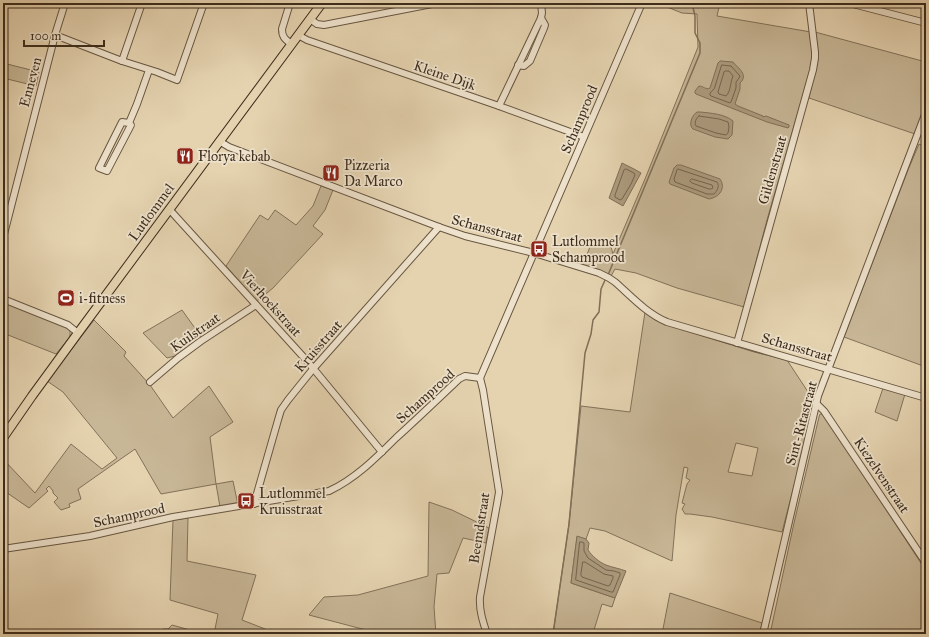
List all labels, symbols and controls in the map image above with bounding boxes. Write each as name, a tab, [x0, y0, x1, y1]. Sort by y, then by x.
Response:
scale bar	[24, 22, 104, 48]
text: 100 m	[30, 29, 61, 43]
street label: Enneven	[16, 55, 45, 109]
street label: Kleine Dijk	[412, 57, 479, 94]
street label: Schamprood	[557, 82, 602, 156]
street label: Gildenstraat	[755, 134, 790, 206]
restaurant icon: Florya kebab	[175, 146, 195, 166]
place label: Florya kebab	[198, 148, 271, 165]
place label: Pizzeria Da Marco	[344, 157, 403, 190]
restaurant icon: Pizzeria Da Marco	[321, 163, 341, 183]
street label: Lutlommel	[125, 180, 178, 244]
street label: Schansstraat	[450, 211, 524, 246]
place label: Lutlommel Schamprood	[552, 233, 625, 266]
bus stop icon: Lutlommel Schamprood	[529, 239, 549, 259]
street label: Vierhoekstraat	[236, 266, 305, 340]
sports icon: i-fitness	[56, 288, 76, 308]
place label: i-fitness	[79, 290, 125, 307]
street label: Kuilstraat	[167, 309, 223, 356]
street label: Kruisstraat	[291, 317, 346, 376]
street label: Schansstraat	[760, 329, 834, 366]
street label: Schamprood	[393, 366, 458, 427]
street label: Sint-Ritastraat	[782, 379, 821, 467]
street label: Kiezelvenstraat	[850, 434, 913, 516]
place label: Lutlommel Kruisstraat	[259, 485, 326, 518]
bus stop icon: Lutlommel Kruisstraat	[236, 491, 256, 511]
street label: Beemdstraat	[465, 491, 494, 565]
street label: Schamprood	[92, 500, 167, 531]

